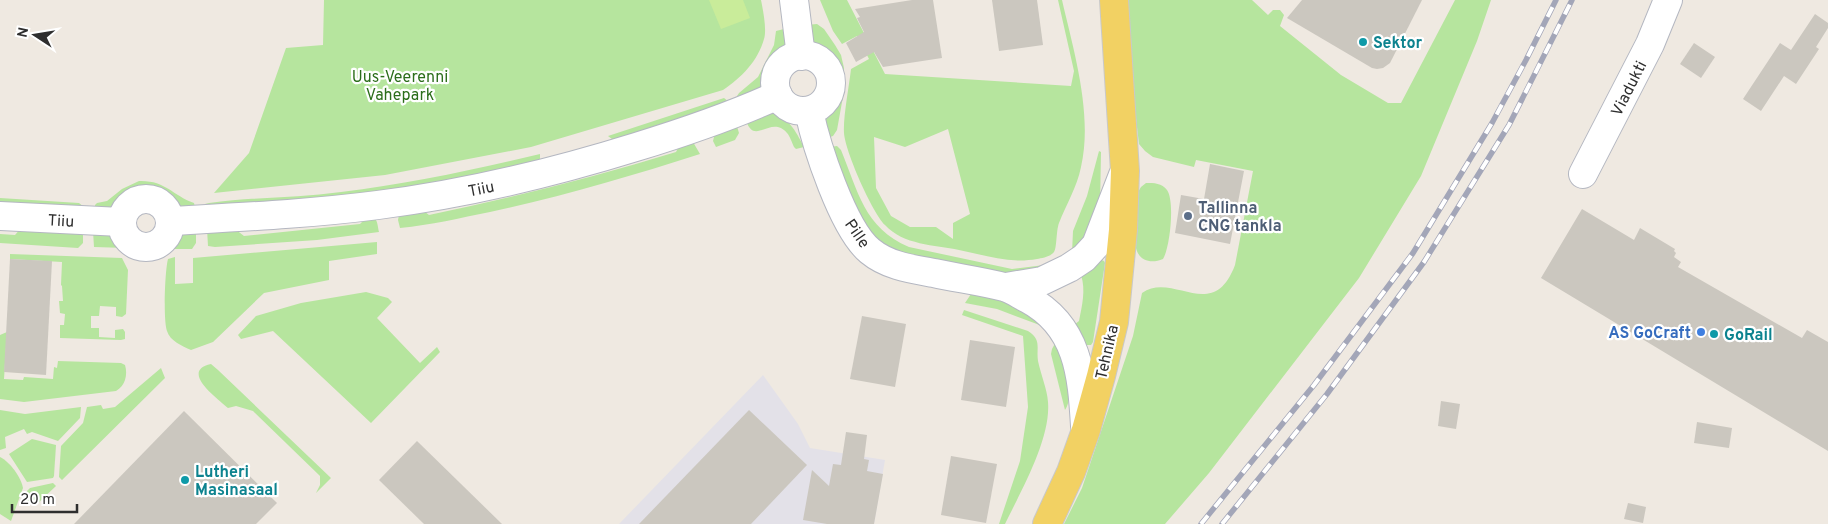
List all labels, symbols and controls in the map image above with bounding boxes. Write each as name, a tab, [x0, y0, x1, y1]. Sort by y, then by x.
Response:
north arrow	[10, 10, 60, 60]
text: N	[14, 26, 33, 39]
place label: Sektor	[1373, 34, 1422, 54]
marker: Sektor	[1357, 36, 1369, 48]
street label: Viadukti	[1607, 58, 1652, 120]
park label: Uus-Veerenni Vahepark	[352, 68, 448, 106]
street label: Tiiu	[466, 178, 496, 202]
place label: Tallinna CNG tankla	[1198, 199, 1282, 237]
marker: Tallinna CNG tankla	[1182, 210, 1194, 222]
street label: Tiiu	[47, 211, 75, 233]
street label: Pille	[839, 216, 873, 253]
street label: Tehnika	[1092, 323, 1124, 382]
place label: AS GoCraft	[1608, 324, 1691, 344]
marker: AS GoCraft	[1695, 326, 1707, 338]
place label: GoRail	[1724, 326, 1773, 346]
marker: GoRail	[1708, 328, 1720, 340]
place label: Lutheri Masinasaal	[195, 463, 278, 501]
marker: Lutheri Masinasaal	[179, 474, 191, 486]
scale bar	[12, 482, 78, 514]
text: 20 m	[20, 491, 55, 510]

